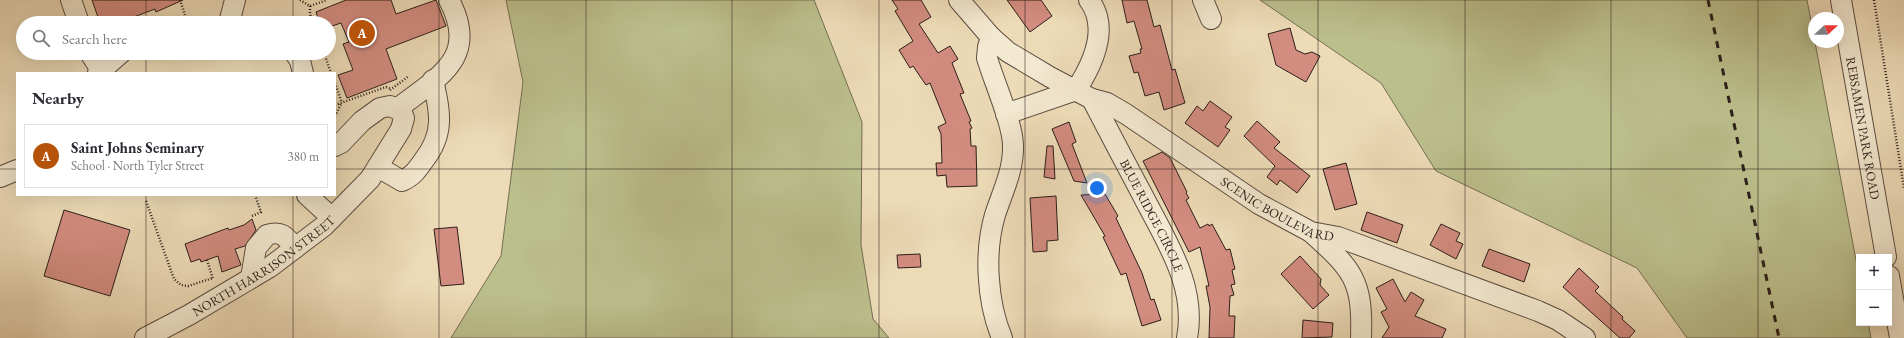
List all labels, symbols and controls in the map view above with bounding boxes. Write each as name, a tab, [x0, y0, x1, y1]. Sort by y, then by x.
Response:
north arrow	[1808, 12, 1844, 48]
search box	[16, 16, 336, 60]
pin: A	[349, 18, 375, 48]
icon: search	[30, 27, 52, 49]
text: Search here	[62, 29, 127, 48]
street label: REBSAMEN PARK ROAD	[1843, 55, 1884, 201]
text: Nearby	[32, 87, 84, 109]
text: Saint Johns Seminary	[71, 138, 204, 157]
text: A	[41, 148, 51, 165]
text: 380 m	[288, 148, 319, 165]
street label: BLUE RIDGE CIRCLE	[1116, 156, 1188, 274]
text: School · North Tyler Street	[71, 157, 204, 174]
street label: SCENIC BOULEVARD	[1218, 172, 1336, 245]
your location	[1087, 178, 1107, 198]
street label: NORTH HARRISON STREET	[189, 211, 339, 320]
map controls	[1856, 254, 1892, 326]
button: +	[1856, 254, 1892, 290]
button: −	[1856, 290, 1892, 326]

